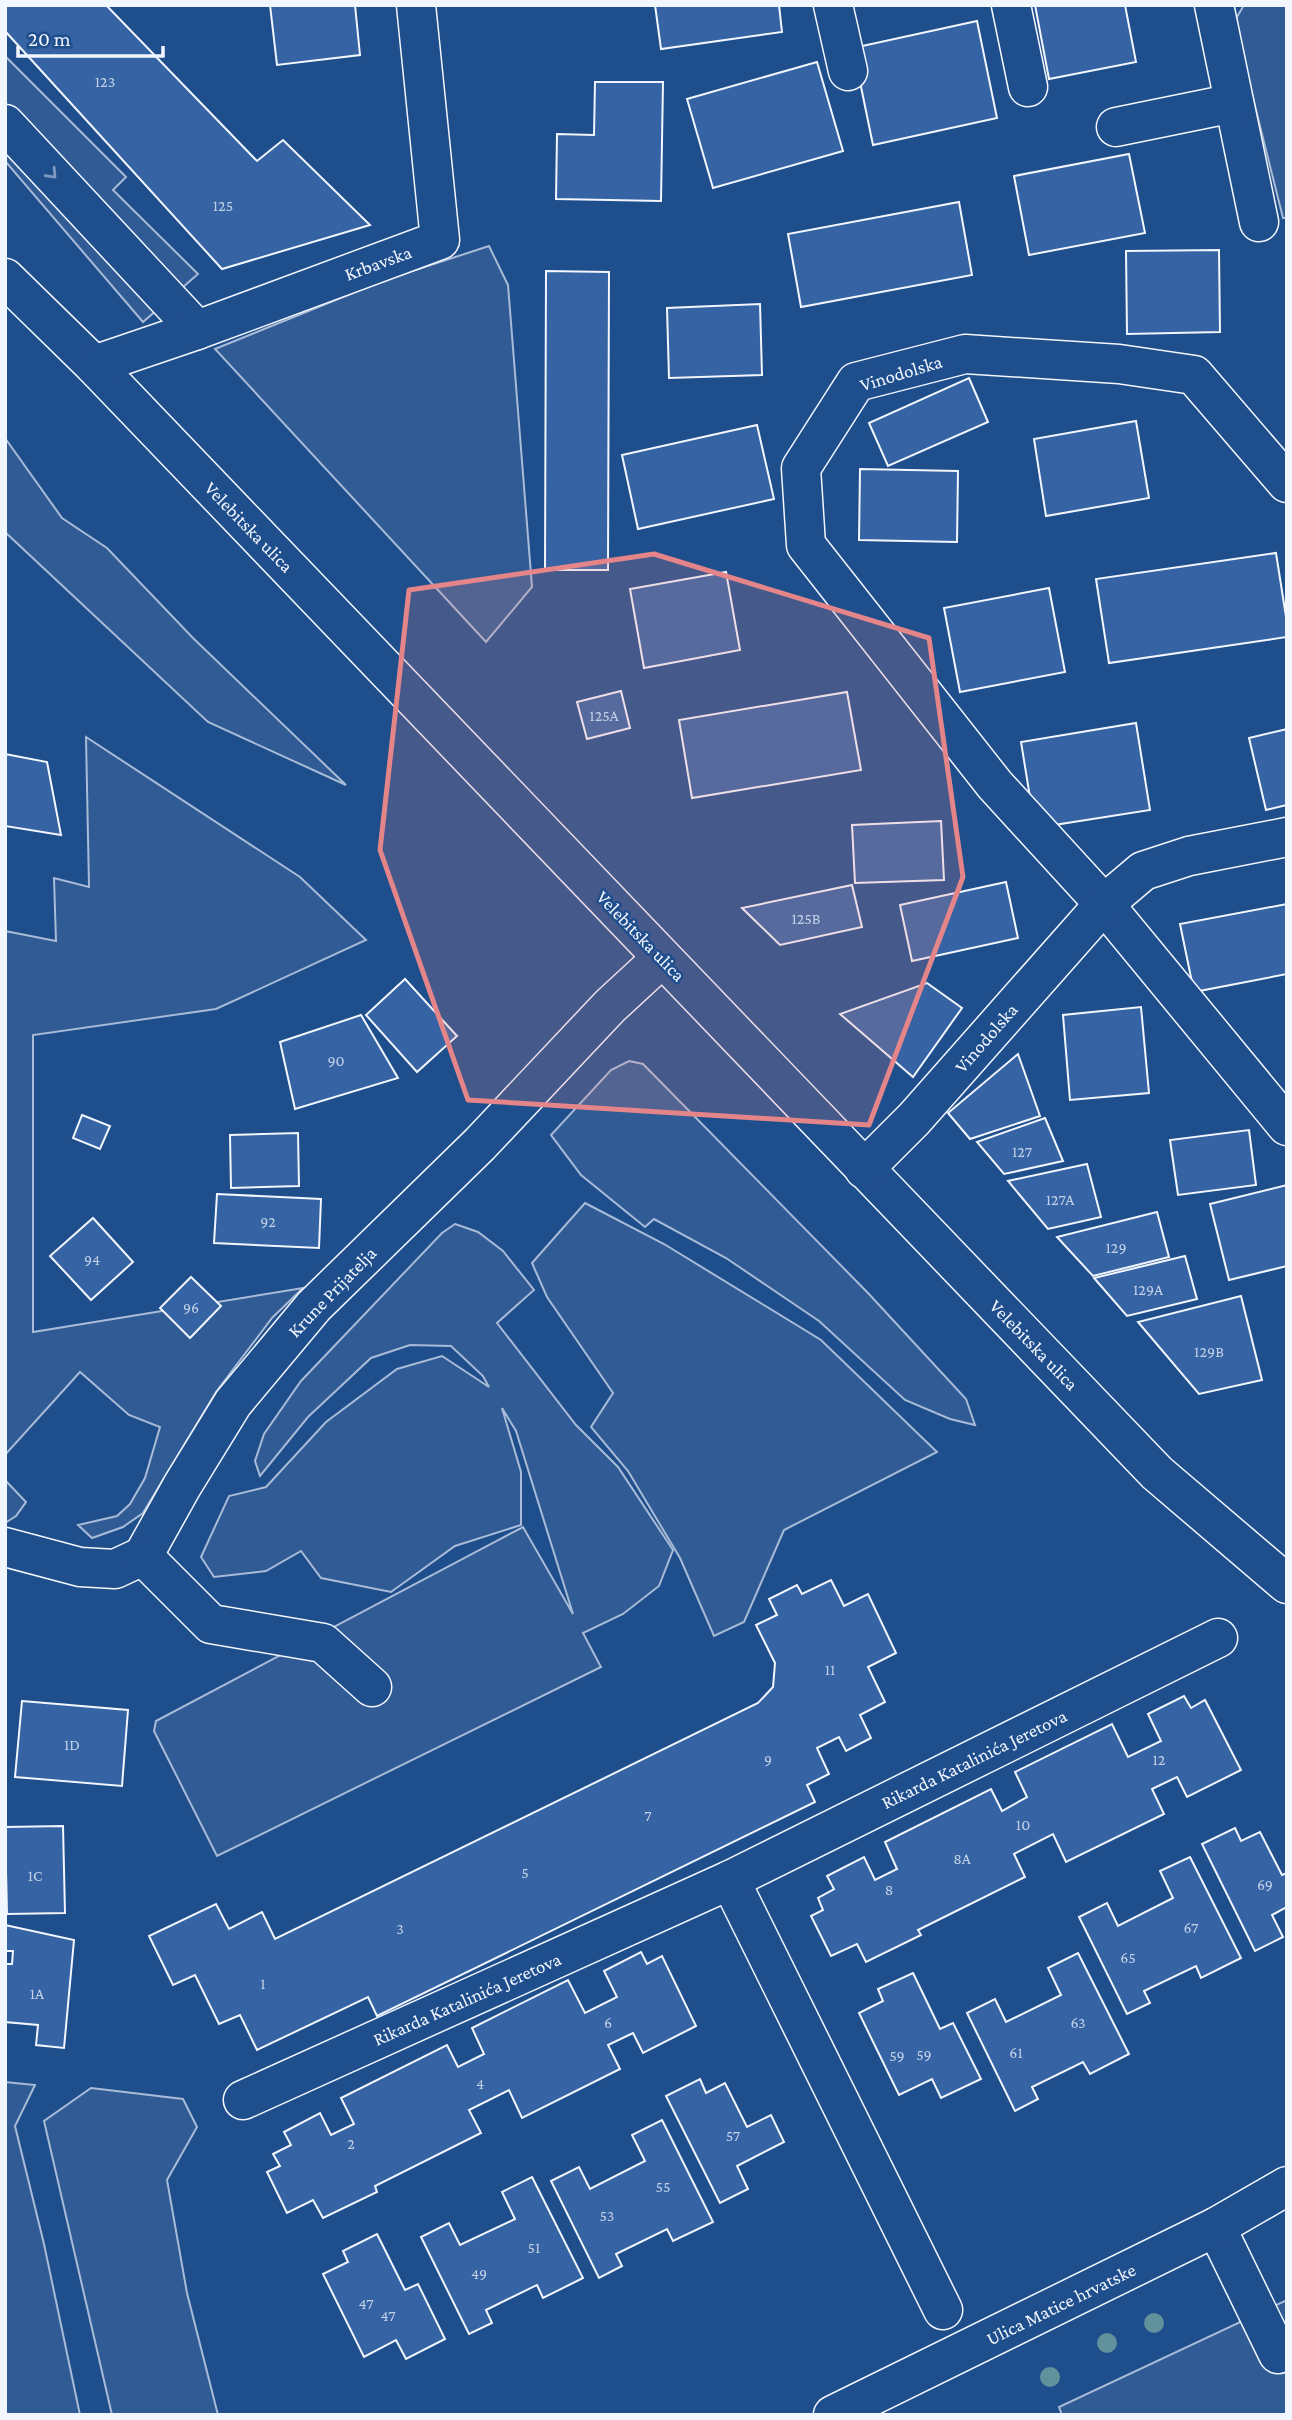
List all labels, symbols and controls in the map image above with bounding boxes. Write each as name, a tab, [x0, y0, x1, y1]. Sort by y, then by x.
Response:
scale bar	[18, 14, 163, 58]
text: 20 m	[28, 27, 71, 51]
house number: 123	[95, 73, 115, 90]
one-way arrow	[43, 166, 56, 179]
house number: 125	[213, 197, 233, 214]
street label: Krbavska	[342, 241, 415, 285]
street label: Vinodolska	[857, 351, 945, 395]
street label: Velebitska ulica	[200, 477, 298, 577]
house number: 125A	[589, 707, 620, 724]
street label: Velebitska ulica	[592, 886, 690, 986]
house number: 125B	[791, 910, 821, 927]
street label: Vinodolska	[950, 999, 1022, 1077]
house number: 90	[327, 1052, 345, 1069]
house number: 127	[1012, 1143, 1033, 1160]
house number: 127A	[1046, 1191, 1075, 1208]
house number: 92	[260, 1213, 276, 1230]
house number: 129	[1105, 1239, 1127, 1256]
street label: Krune Prijatelja	[284, 1242, 381, 1342]
house number: 94	[84, 1251, 100, 1268]
house number: 129A	[1133, 1281, 1164, 1298]
street label: Velebitska ulica	[985, 1295, 1083, 1395]
house number: 96	[183, 1299, 199, 1316]
house number: 129B	[1194, 1343, 1224, 1360]
house number: 11	[825, 1661, 835, 1678]
street label: Rikarda Katalinića Jeretova	[878, 1705, 1070, 1813]
house number: 1D	[64, 1736, 80, 1753]
house number: 9	[764, 1751, 772, 1768]
house number: 12	[1153, 1751, 1166, 1768]
house number: 7	[644, 1807, 652, 1824]
house number: 10	[1016, 1816, 1030, 1833]
house number: 8A	[953, 1850, 972, 1867]
house number: 5	[521, 1864, 529, 1881]
house number: 1C	[28, 1867, 42, 1884]
house number: 69	[1257, 1876, 1273, 1893]
house number: 8	[885, 1881, 893, 1898]
house number: 67	[1184, 1919, 1199, 1936]
house number: 3	[396, 1920, 404, 1937]
street label: Rikarda Katalinića Jeretova	[370, 1948, 564, 2050]
house number: 65	[1120, 1949, 1136, 1966]
house number: 1	[260, 1975, 266, 1992]
house number: 1A	[30, 1985, 45, 2002]
house number: 6	[604, 2014, 612, 2031]
house number: 63	[1070, 2014, 1086, 2031]
house number: 61	[1009, 2044, 1023, 2061]
house number: 59	[916, 2046, 932, 2063]
house number: 59	[889, 2047, 905, 2064]
house number: 4	[476, 2075, 484, 2092]
house number: 57	[726, 2127, 741, 2144]
house number: 2	[347, 2135, 355, 2152]
house number: 55	[656, 2178, 670, 2195]
house number: 53	[600, 2207, 614, 2224]
house number: 51	[528, 2239, 540, 2256]
street label: Ulica Matice hrvatske	[983, 2259, 1139, 2349]
house number: 49	[471, 2265, 487, 2282]
house number: 47	[358, 2295, 374, 2312]
house number: 47	[380, 2307, 396, 2324]

